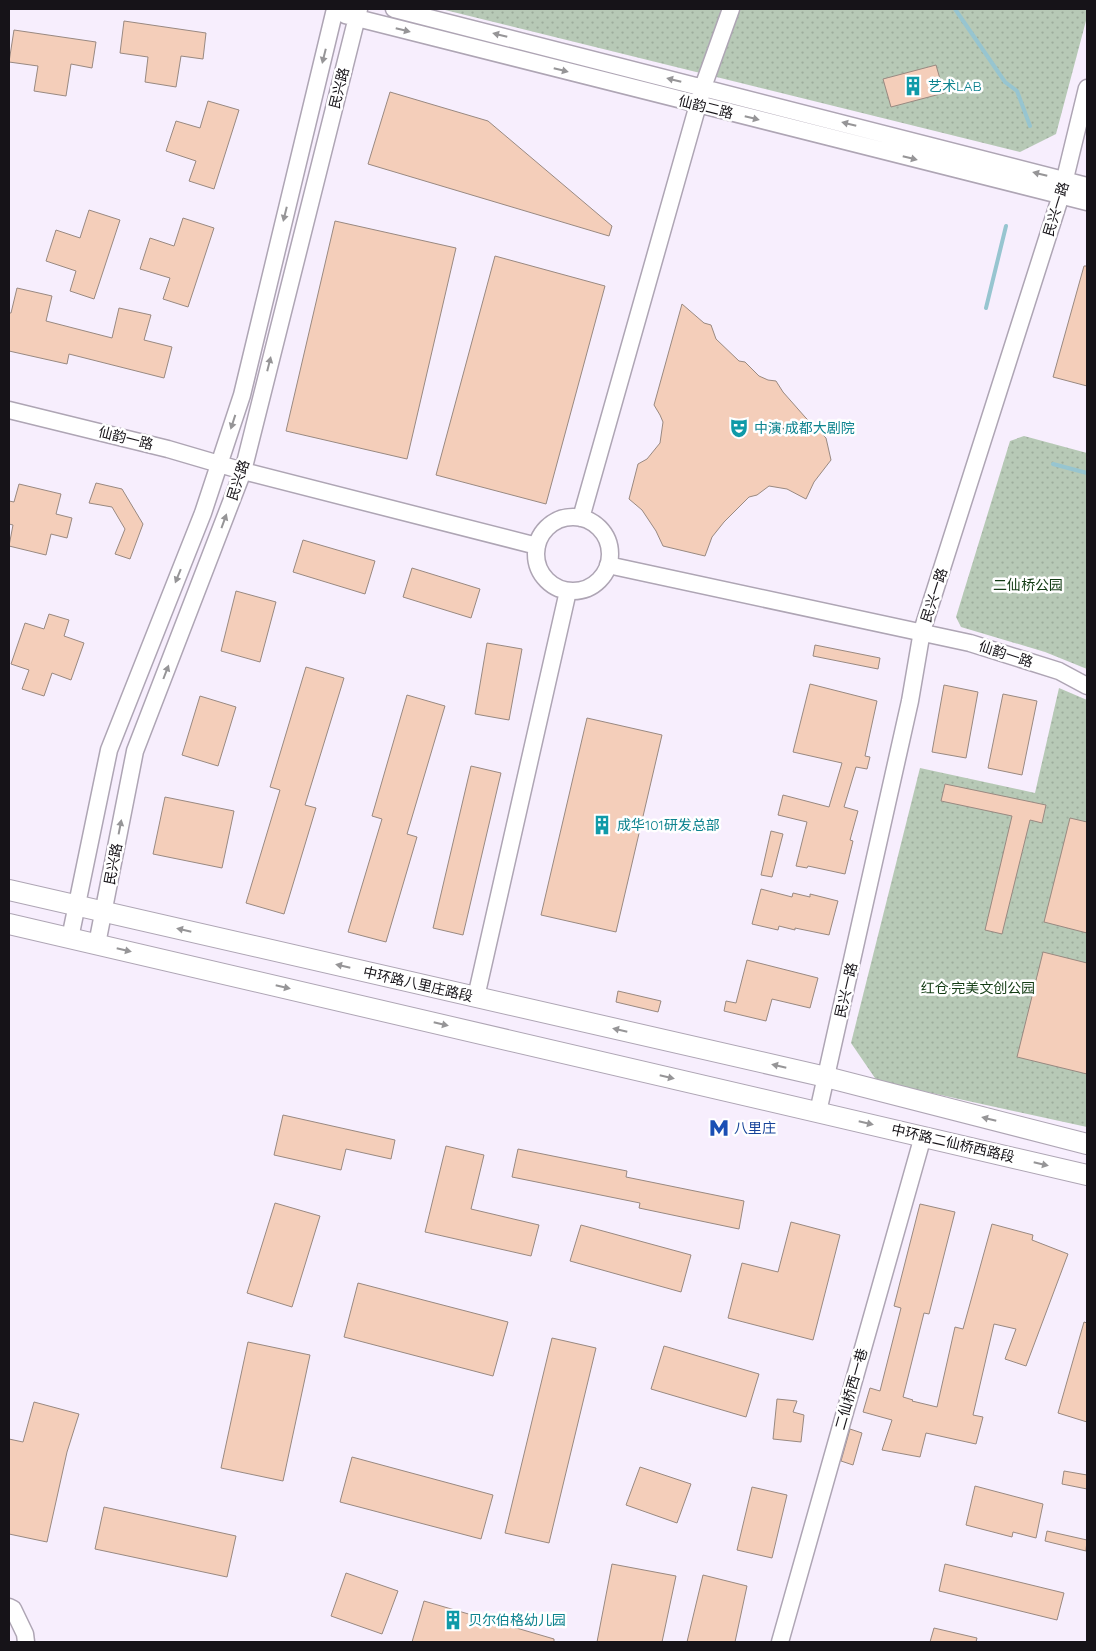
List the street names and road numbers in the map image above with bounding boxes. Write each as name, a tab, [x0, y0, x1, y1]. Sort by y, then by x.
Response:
street label: 民兴路	[325, 65, 353, 111]
street label: 仙韵二路	[677, 91, 735, 123]
street label: 民兴一路	[1039, 180, 1073, 238]
street label: 仙韵一路	[97, 422, 155, 454]
street label: 民兴路	[223, 457, 253, 503]
street label: 民兴一路	[917, 566, 951, 624]
street label: 仙韵一路	[977, 637, 1035, 671]
street label: 民兴路	[100, 842, 126, 886]
street label: 民兴一路	[831, 961, 861, 1019]
street label: 中环路八里庄路段	[361, 963, 475, 1005]
street label: 中环路二仙桥西路段	[890, 1120, 1016, 1166]
street label: 二仙桥西一巷	[831, 1346, 871, 1432]

